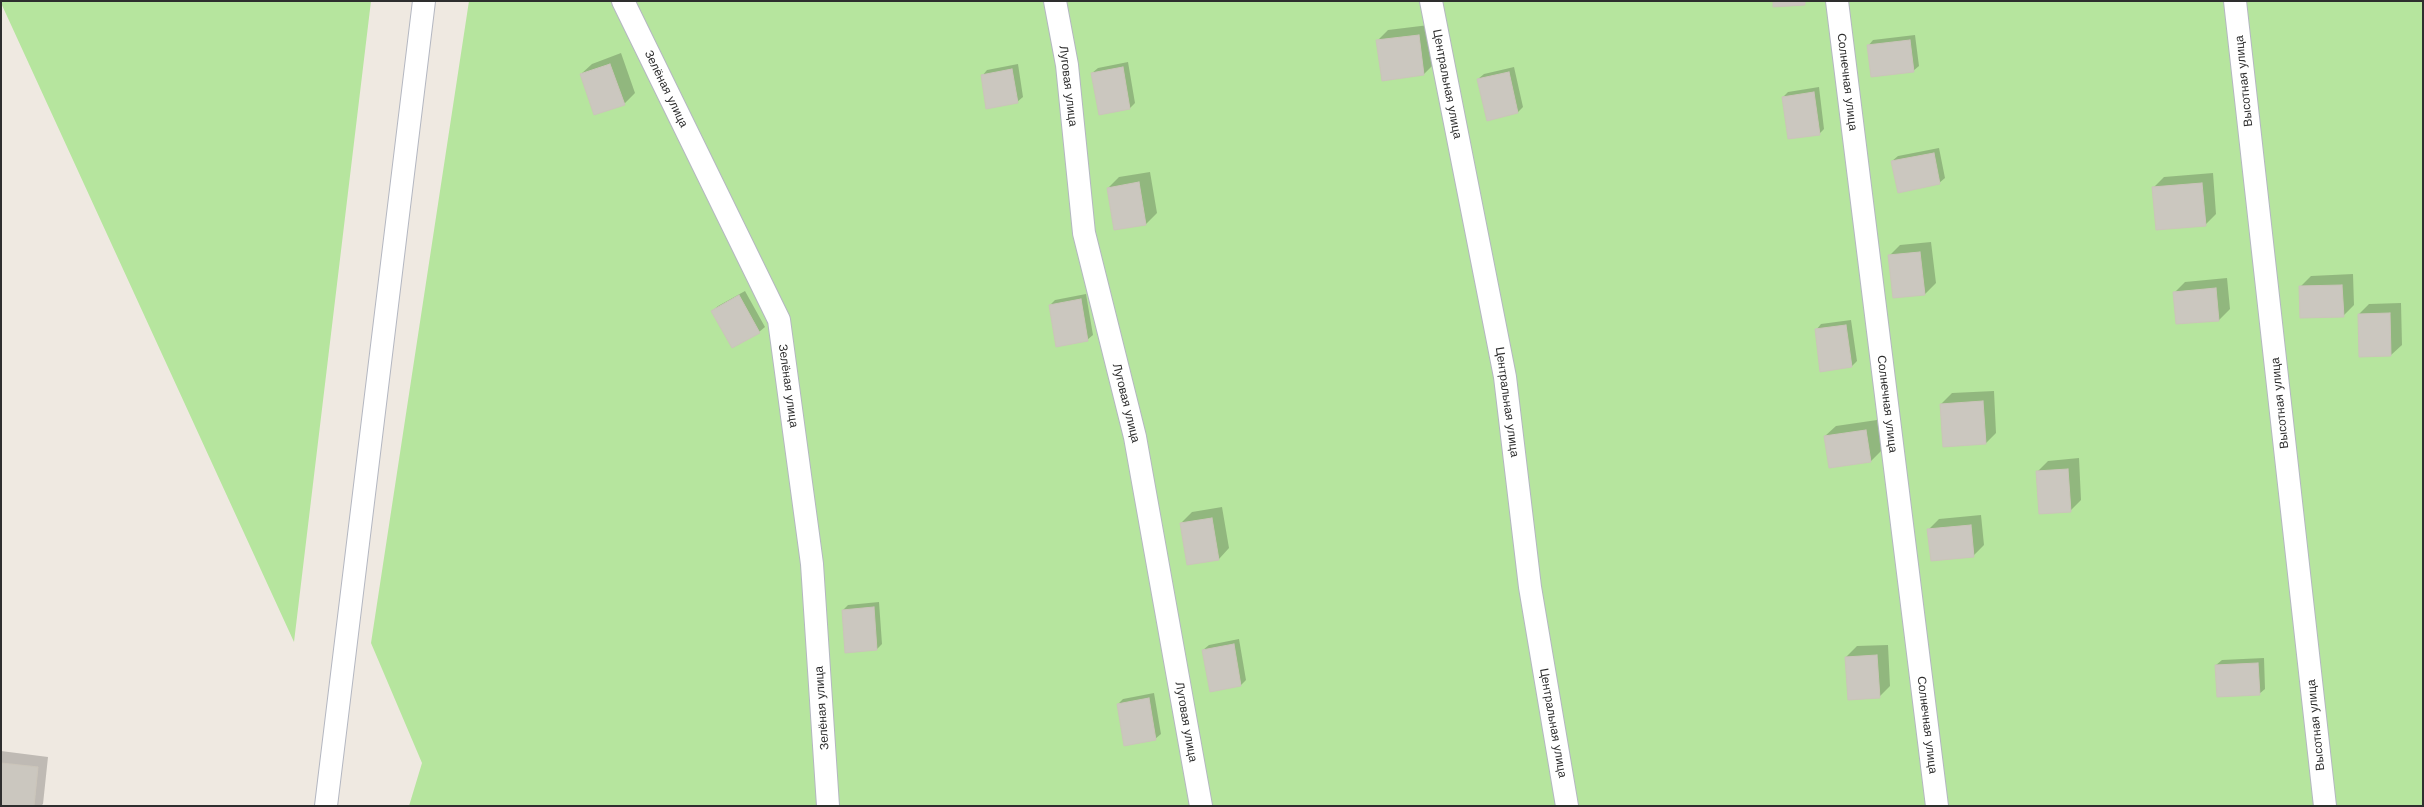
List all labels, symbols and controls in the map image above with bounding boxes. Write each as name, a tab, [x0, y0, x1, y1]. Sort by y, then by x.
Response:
street label: Центральная улица	[1429, 28, 1465, 140]
street label: Солнечная улица	[1834, 32, 1860, 132]
street label: Высотная улица	[2232, 35, 2256, 127]
street label: Луговая улица	[1056, 45, 1080, 127]
street label: Зелёная улица	[641, 48, 691, 130]
street label: Зелёная улица	[775, 343, 801, 429]
street label: Центральная улица	[1492, 346, 1522, 458]
street label: Солнечная улица	[1874, 354, 1900, 454]
street label: Высотная улица	[2268, 357, 2292, 449]
street label: Луговая улица	[1109, 362, 1143, 444]
street label: Зелёная улица	[812, 666, 832, 750]
street label: Центральная улица	[1536, 667, 1570, 779]
street label: Солнечная улица	[1914, 675, 1940, 775]
street label: Высотная улица	[2304, 679, 2328, 771]
street label: Луговая улица	[1172, 681, 1200, 763]

